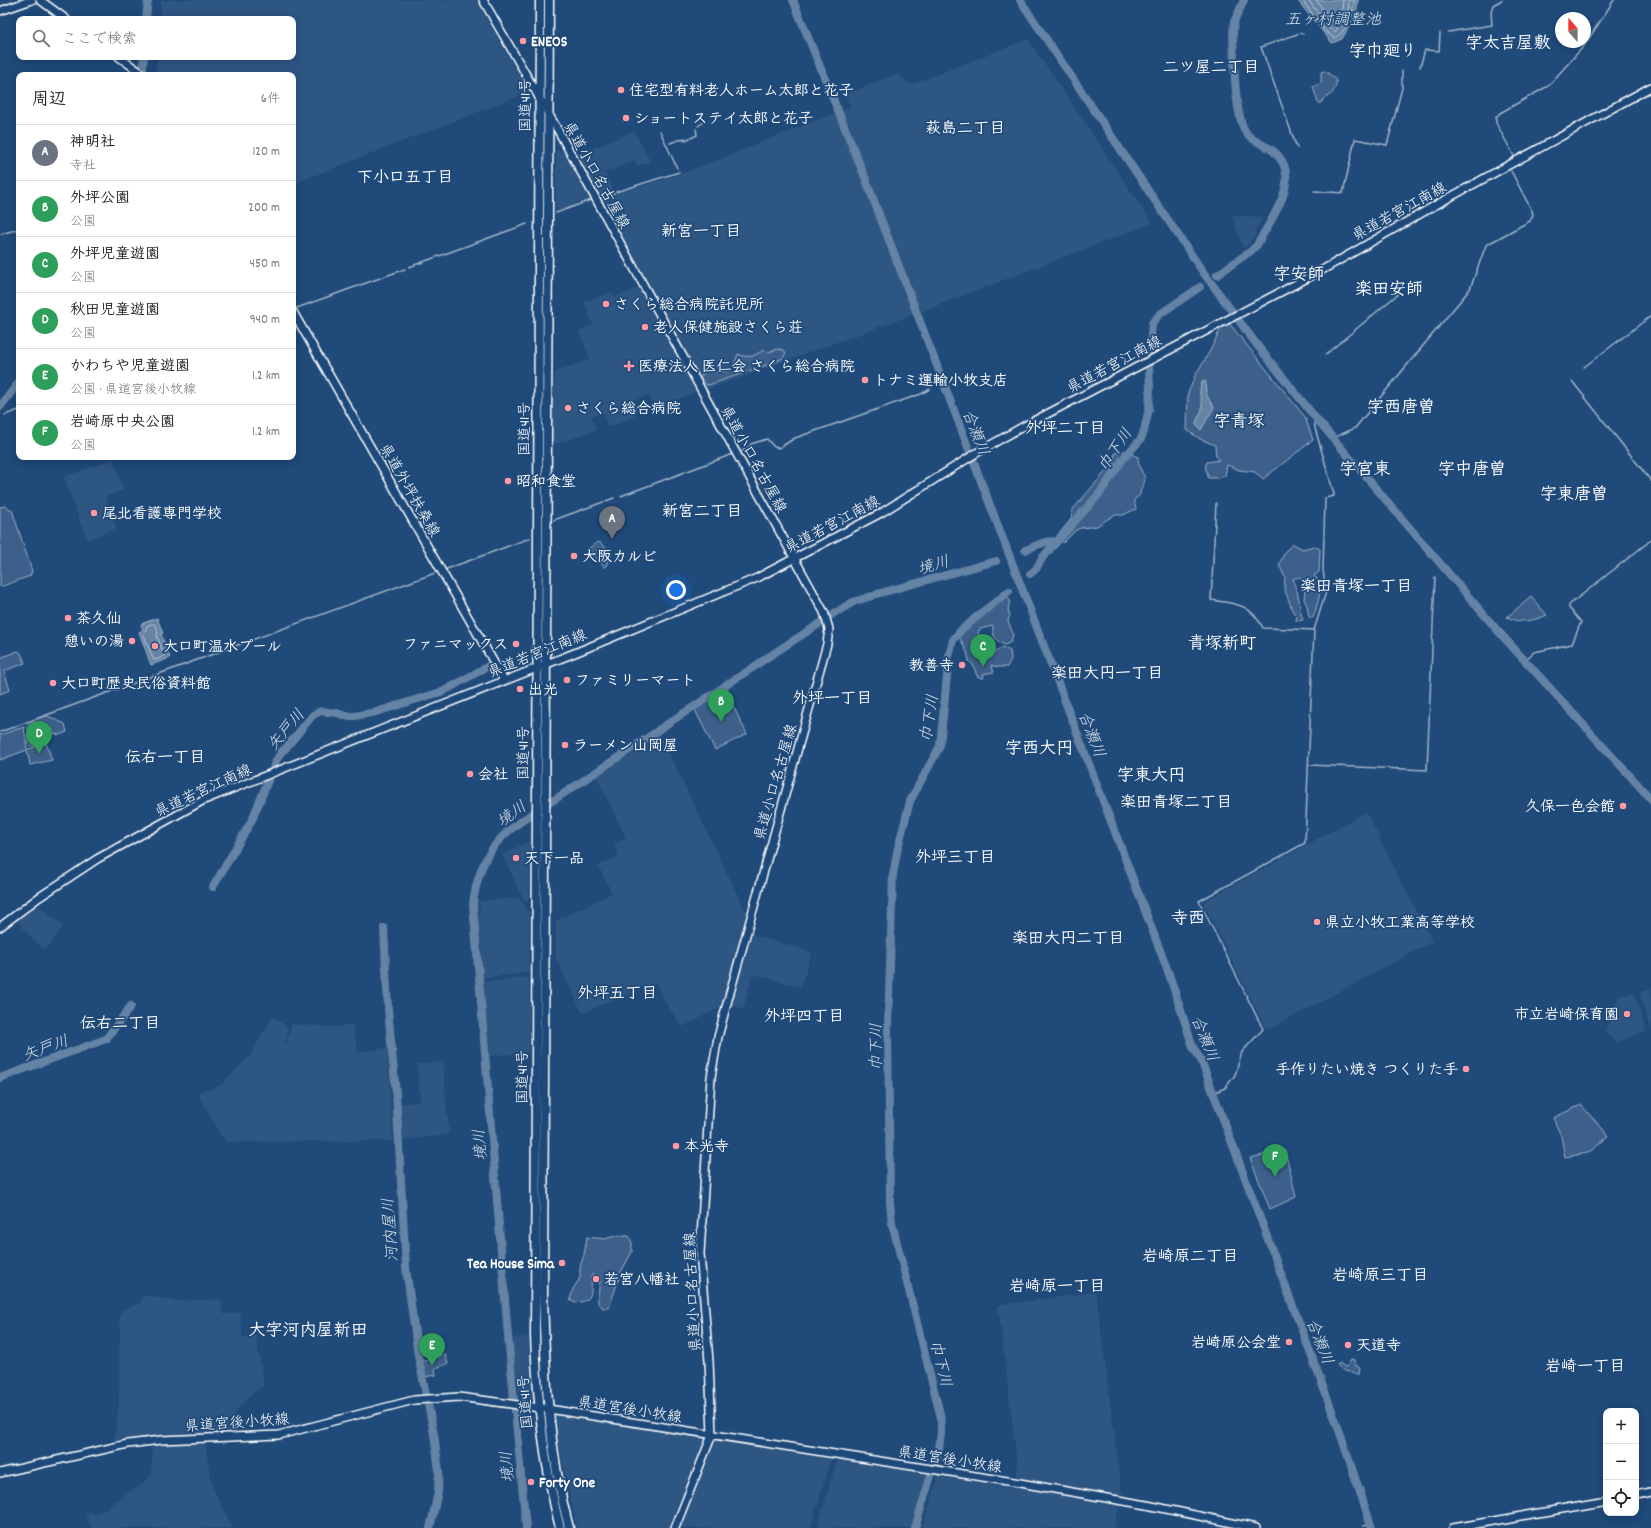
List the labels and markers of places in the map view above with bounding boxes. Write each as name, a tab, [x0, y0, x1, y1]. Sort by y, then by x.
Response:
place label: ENEOS	[531, 32, 568, 54]
marker: ENEOS	[518, 36, 528, 46]
place label: 住宅型有料老人ホーム太郎と花子	[629, 81, 853, 103]
marker: 住宅型有料老人ホーム太郎と花子	[616, 85, 626, 95]
place label: ショートステイ太郎と花子	[634, 109, 813, 131]
marker: ショートステイ太郎と花子	[621, 113, 631, 123]
place label: さくら総合病院託児所	[614, 295, 764, 317]
marker: さくら総合病院託児所	[601, 299, 611, 309]
place label: 老人保健施設さくら荘	[653, 318, 803, 340]
marker: 老人保健施設さくら荘	[640, 322, 650, 332]
place label: 医療法人 医仁会 さくら総合病院	[638, 357, 855, 379]
marker: 医療法人 医仁会 さくら総合病院	[623, 360, 635, 372]
place label: トナミ運輸小牧支店	[873, 371, 1008, 393]
marker: トナミ運輸小牧支店	[860, 375, 870, 385]
place label: さくら総合病院	[576, 399, 681, 421]
marker: さくら総合病院	[563, 403, 573, 413]
place label: 昭和食堂	[516, 472, 576, 494]
marker: 昭和食堂	[503, 476, 513, 486]
place label: 尾北看護専門学校	[102, 504, 222, 526]
pin: A	[599, 506, 625, 539]
marker: 尾北看護専門学校	[89, 508, 99, 518]
place label: 大阪カルビ	[582, 547, 657, 569]
marker: 大阪カルビ	[569, 551, 579, 561]
place label: 茶久仙	[76, 609, 121, 631]
marker: 茶久仙	[63, 613, 73, 623]
place label: 憩いの湯	[64, 632, 124, 654]
pin: C	[970, 634, 996, 667]
place label: ファニマックス	[403, 635, 508, 657]
marker: 憩いの湯	[127, 636, 137, 646]
place label: 大口町温水プール	[163, 637, 282, 659]
marker: ファニマックス	[511, 639, 521, 649]
marker: 大口町温水プール	[150, 641, 160, 651]
place label: 教善寺	[909, 656, 954, 678]
marker: 教善寺	[957, 660, 967, 670]
place label: ファミリーマート	[575, 671, 696, 693]
place label: 大口町歴史民俗資料館	[61, 674, 211, 696]
marker: ファミリーマート	[562, 675, 572, 685]
marker: 大口町歴史民俗資料館	[48, 678, 58, 688]
place label: 出光	[528, 680, 558, 702]
marker: 出光	[515, 684, 525, 694]
pin: B	[708, 689, 734, 722]
pin: D	[26, 721, 52, 754]
place label: ラーメン山岡屋	[573, 736, 678, 758]
marker: ラーメン山岡屋	[560, 740, 570, 750]
place label: 会社	[478, 765, 508, 787]
marker: 会社	[465, 769, 475, 779]
place label: 久保一色会館	[1525, 797, 1615, 819]
marker: 久保一色会館	[1618, 801, 1628, 811]
place label: 天下一品	[524, 849, 584, 871]
marker: 天下一品	[511, 853, 521, 863]
place label: 県立小牧工業高等学校	[1325, 913, 1475, 935]
marker: 県立小牧工業高等学校	[1312, 917, 1322, 927]
place label: 市立岩崎保育園	[1514, 1005, 1619, 1027]
marker: 市立岩崎保育園	[1622, 1009, 1632, 1019]
place label: 手作りたい焼き つくりた手	[1275, 1060, 1458, 1082]
marker: 手作りたい焼き つくりた手	[1461, 1064, 1471, 1074]
place label: 本光寺	[684, 1137, 729, 1159]
marker: 本光寺	[671, 1141, 681, 1151]
pin: F	[1262, 1144, 1288, 1177]
place label: Tea House Sima	[467, 1254, 555, 1276]
marker: Tea House Sima	[557, 1258, 567, 1268]
place label: 若宮八幡社	[604, 1270, 679, 1292]
marker: 若宮八幡社	[591, 1274, 601, 1284]
pin: E	[419, 1333, 445, 1366]
place label: 岩崎原公会堂	[1191, 1333, 1281, 1355]
place label: 天道寺	[1356, 1336, 1401, 1358]
marker: 岩崎原公会堂	[1284, 1337, 1294, 1347]
marker: 天道寺	[1343, 1340, 1353, 1350]
place label: Forty One	[539, 1473, 596, 1495]
marker: Forty One	[526, 1477, 536, 1487]

